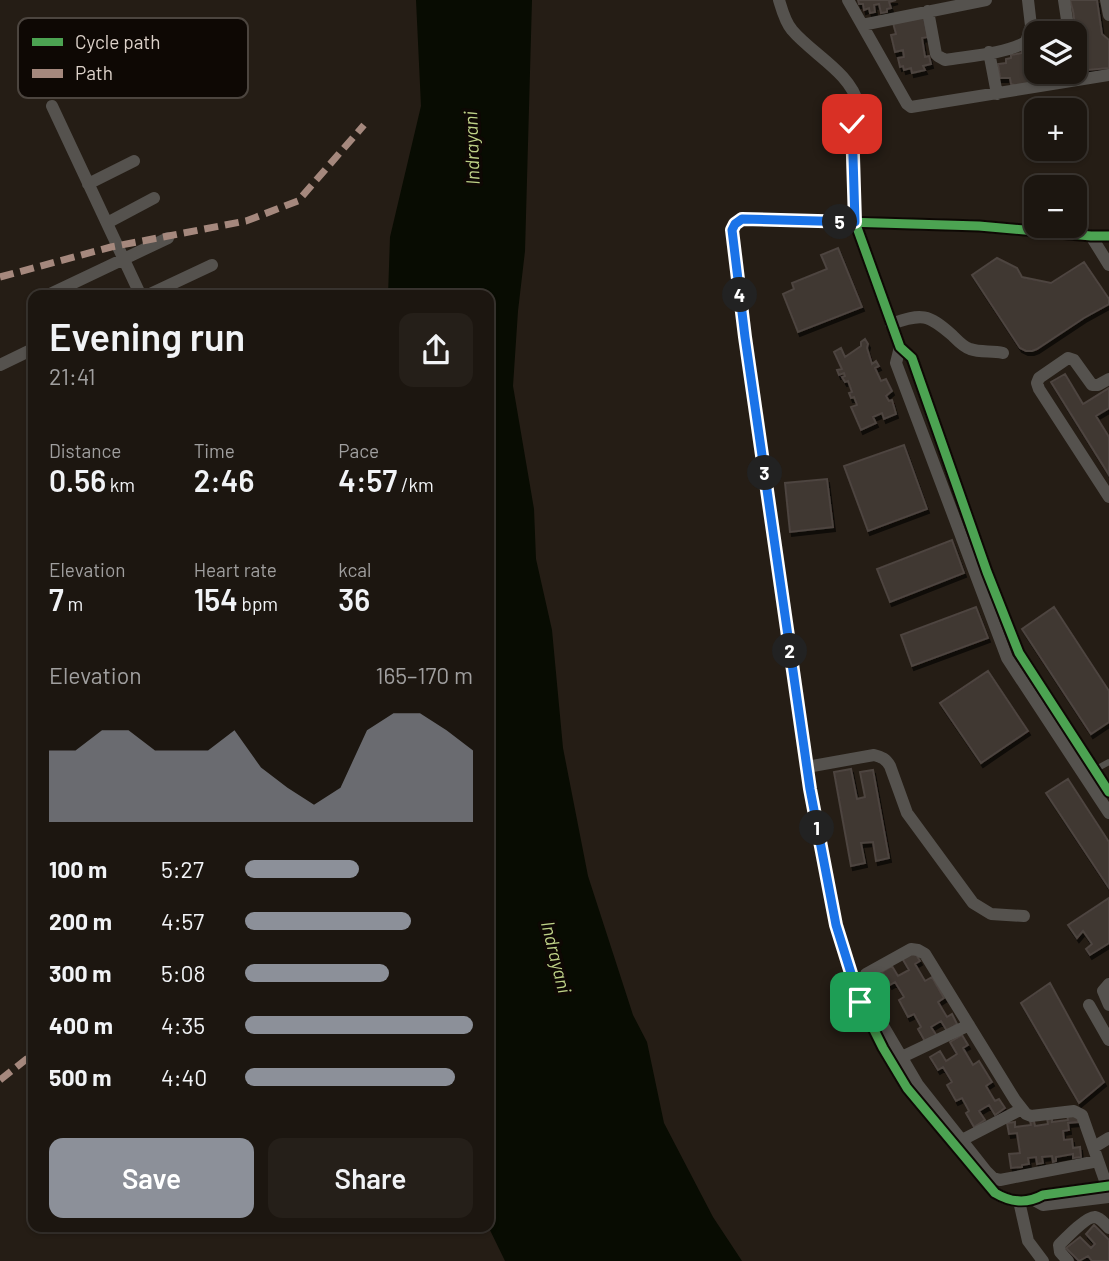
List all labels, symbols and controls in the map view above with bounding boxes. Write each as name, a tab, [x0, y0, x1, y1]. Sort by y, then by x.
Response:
legend	[18, 18, 248, 98]
map controls	[1024, 21, 1087, 238]
button: layers	[1024, 21, 1087, 84]
text: Cycle path	[75, 30, 160, 53]
text: Path	[75, 61, 113, 84]
pin	[822, 94, 882, 154]
button: +	[1024, 98, 1087, 161]
icon: check	[833, 105, 871, 143]
water label: Indrayani	[458, 110, 484, 185]
button: −	[1024, 175, 1087, 238]
pin: 5	[822, 204, 858, 240]
text: 5	[834, 210, 845, 233]
pin: 4	[722, 278, 758, 312]
text: 4	[734, 283, 745, 306]
text: Evening run	[49, 313, 245, 359]
button: share	[399, 313, 473, 387]
text: 21:41	[49, 362, 95, 390]
text: Distance	[49, 439, 121, 462]
text: Time	[194, 439, 235, 462]
text: Pace	[338, 439, 379, 462]
pin: 3	[748, 456, 782, 490]
text: 3	[759, 461, 770, 484]
text: 0.56	[49, 462, 106, 498]
text: 2:46	[194, 462, 254, 498]
text: 4:57	[338, 462, 397, 498]
text: km	[106, 473, 135, 496]
text: /km	[397, 473, 434, 496]
text: Elevation	[49, 558, 126, 581]
text: Heart rate	[194, 558, 277, 581]
text: kcal	[338, 558, 371, 581]
text: 7	[49, 581, 64, 617]
text: 154	[194, 581, 238, 617]
text: 36	[338, 581, 370, 617]
text: m	[64, 592, 83, 615]
text: bpm	[238, 592, 278, 615]
pin: 2	[772, 634, 808, 668]
text: 2	[784, 639, 795, 662]
text: Elevation	[49, 661, 142, 689]
text: 165–170 m	[375, 661, 473, 689]
pin: 1	[800, 810, 834, 846]
text: 1	[813, 816, 820, 839]
text: 100 m	[49, 855, 107, 883]
text: 5:27	[161, 855, 204, 883]
text: 200 m	[49, 907, 112, 935]
text: 4:57	[161, 907, 204, 935]
water label: Indrayani	[537, 918, 577, 996]
text: 300 m	[49, 959, 111, 987]
text: 5:08	[161, 959, 206, 987]
pin	[830, 972, 890, 1032]
icon: arrive	[841, 983, 879, 1021]
text: 400 m	[49, 1011, 113, 1039]
text: 4:35	[161, 1011, 205, 1039]
text: 500 m	[49, 1063, 111, 1091]
text: 4:40	[161, 1063, 207, 1091]
button: Save	[49, 1138, 254, 1218]
button: Share	[268, 1138, 473, 1218]

